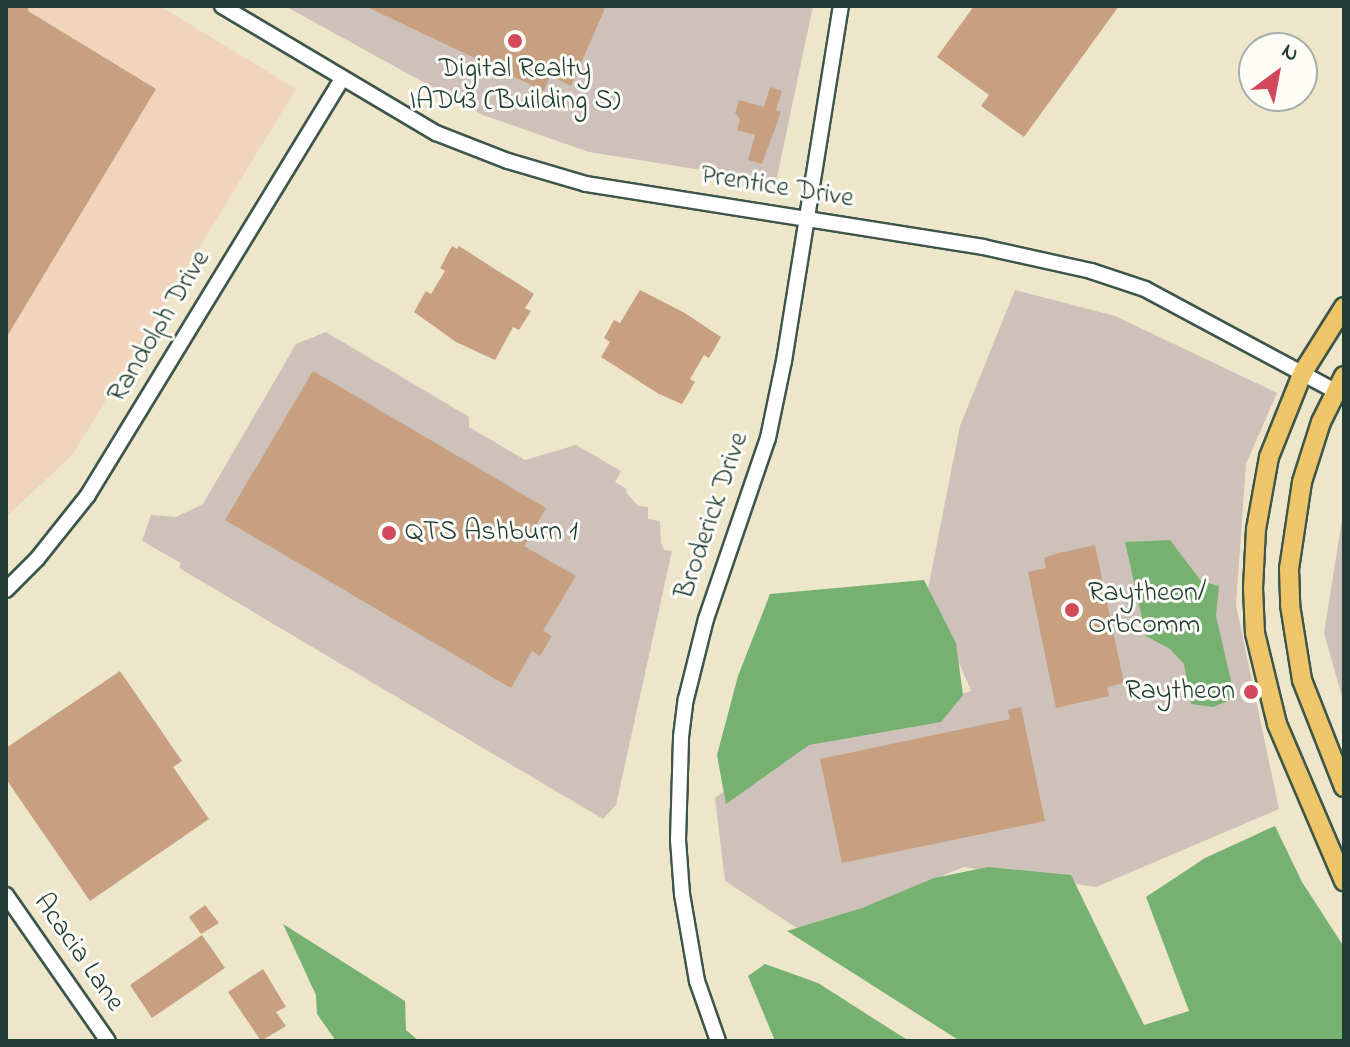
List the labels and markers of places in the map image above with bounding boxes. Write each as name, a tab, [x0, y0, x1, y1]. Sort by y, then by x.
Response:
marker: Digital Realty IAD43 (Building S)	[506, 32, 524, 50]
place label: Digital Realty IAD43 (Building S)	[409, 53, 621, 119]
place label: QTS Ashburn 1	[405, 516, 578, 550]
marker: QTS Ashburn 1	[380, 524, 398, 542]
place label: Raytheon/ Orbcomm	[1088, 577, 1206, 643]
marker: Raytheon/ Orbcomm	[1063, 601, 1081, 619]
place label: Raytheon	[1125, 675, 1235, 709]
marker: Raytheon	[1242, 683, 1260, 701]

